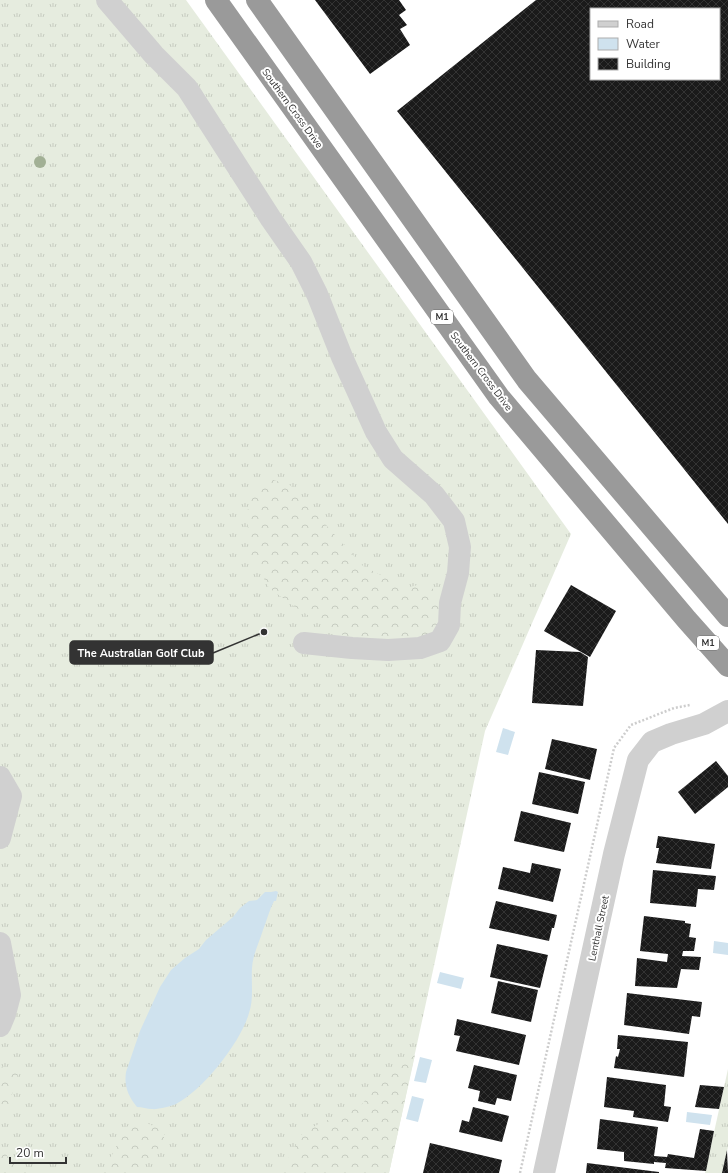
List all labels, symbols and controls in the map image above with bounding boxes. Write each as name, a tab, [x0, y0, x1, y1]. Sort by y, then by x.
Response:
legend	[590, 8, 720, 80]
text: Road	[626, 16, 654, 32]
text: Water	[626, 36, 660, 52]
text: Building	[626, 56, 671, 72]
street label: Southern Cross Drive	[258, 66, 326, 151]
road number: M1	[431, 310, 453, 324]
street label: Southern Cross Drive	[447, 329, 515, 414]
road number: M1	[697, 636, 719, 650]
callout: The Australian Golf Club	[70, 641, 213, 664]
text: The Australian Golf Club	[77, 646, 205, 661]
street label: Lenthall Street	[585, 894, 613, 962]
scale bar	[10, 1139, 66, 1165]
text: 20 m	[16, 1145, 44, 1161]

